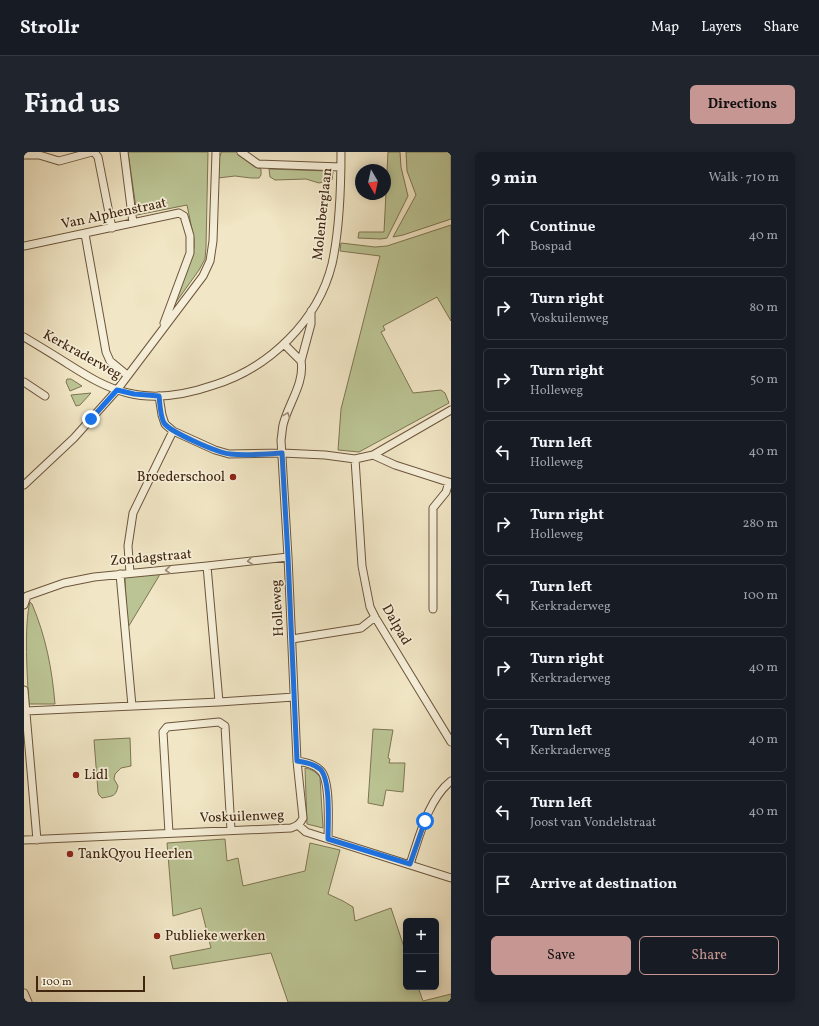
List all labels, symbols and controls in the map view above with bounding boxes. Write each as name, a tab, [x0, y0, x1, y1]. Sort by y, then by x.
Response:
text: Strollr	[20, 15, 80, 41]
text: Map	[651, 18, 679, 37]
text: Layers	[701, 18, 741, 37]
text: Share	[763, 18, 799, 37]
text: Find us	[24, 85, 120, 124]
button: Directions	[690, 85, 795, 124]
north arrow	[355, 164, 391, 200]
street label: Molenberglaan	[309, 167, 337, 261]
text: 9 min	[491, 167, 537, 190]
text: Walk · 710 m	[708, 169, 779, 187]
street label: Van Alphenstraat	[60, 194, 168, 234]
text: Continue	[530, 217, 595, 238]
icon: ahead	[492, 225, 514, 247]
text: 40 m	[749, 227, 778, 245]
text: Bospad	[530, 238, 572, 256]
text: Turn right	[530, 289, 604, 310]
icon: right	[492, 297, 514, 319]
text: 80 m	[749, 299, 778, 317]
text: Voskuilenweg	[530, 310, 609, 328]
street label: Kerkraderweg	[39, 326, 125, 384]
text: Turn right	[530, 361, 604, 382]
icon: right	[492, 369, 514, 391]
text: 50 m	[750, 371, 778, 389]
text: Holleweg	[530, 382, 583, 400]
route end	[82, 410, 100, 428]
one-way arrow	[282, 411, 290, 418]
text: Turn left	[530, 433, 592, 454]
icon: left	[492, 441, 514, 463]
text: 40 m	[749, 443, 778, 461]
text: Holleweg	[530, 454, 583, 472]
place label: Broederschool	[137, 468, 225, 487]
marker: Broederschool	[228, 472, 238, 482]
text: Turn right	[530, 505, 604, 526]
icon: right	[492, 513, 514, 535]
text: 280 m	[742, 515, 778, 533]
text: Holleweg	[530, 526, 583, 544]
street label: Zondagstraat	[109, 545, 193, 571]
one-way arrow	[247, 556, 253, 565]
one-way arrow	[165, 565, 171, 574]
text: Turn left	[530, 577, 592, 598]
street label: Holleweg	[267, 579, 289, 637]
icon: left	[492, 585, 514, 607]
text: 100 m	[743, 587, 778, 605]
text: Kerkraderweg	[530, 598, 611, 616]
street label: Dalpad	[377, 601, 415, 649]
text: Turn right	[530, 649, 604, 670]
icon: right	[492, 657, 514, 679]
text: 40 m	[749, 659, 778, 677]
text: Kerkraderweg	[530, 670, 611, 688]
text: Turn left	[530, 721, 592, 742]
icon: left	[492, 729, 514, 751]
text: 40 m	[749, 731, 778, 749]
text: Kerkraderweg	[530, 742, 611, 760]
place label: Lidl	[84, 766, 108, 785]
marker: Lidl	[71, 770, 81, 780]
text: Turn left	[530, 793, 592, 814]
icon: left	[492, 801, 514, 823]
text: 40 m	[749, 803, 778, 821]
street label: Voskuilenweg	[199, 806, 285, 828]
route start	[416, 812, 434, 830]
text: Joost van Vondelstraat	[530, 814, 656, 832]
place label: TankQyou Heerlen	[78, 845, 193, 864]
marker: TankQyou Heerlen	[65, 849, 75, 859]
icon: arrive	[492, 873, 514, 895]
text: Arrive at destination	[530, 874, 677, 895]
map controls	[403, 918, 439, 990]
button: +	[403, 918, 439, 954]
place label: Publieke werken	[165, 927, 266, 946]
marker: Publieke werken	[152, 931, 162, 941]
button: Save	[491, 936, 631, 975]
button: Share	[639, 936, 779, 975]
button: −	[403, 954, 439, 990]
scale bar	[36, 974, 145, 993]
text: 100 m	[42, 975, 72, 990]

